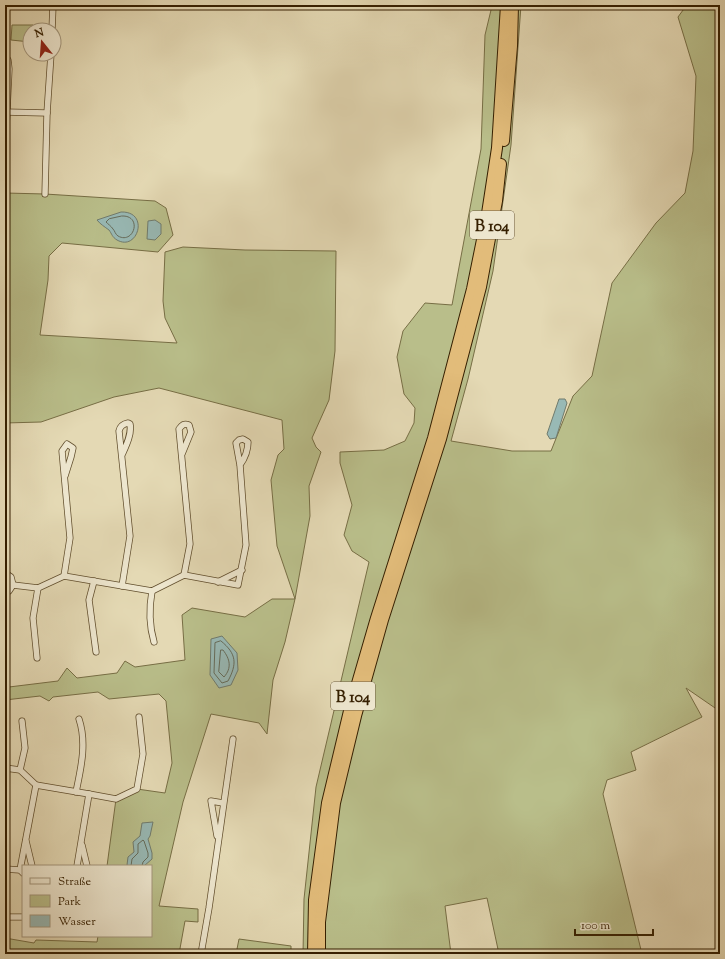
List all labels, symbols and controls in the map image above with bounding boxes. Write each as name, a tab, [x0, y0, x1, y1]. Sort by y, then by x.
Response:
north arrow	[22, 22, 62, 62]
text: N	[32, 24, 46, 43]
road number: B 104	[470, 211, 514, 239]
road number: B 104	[331, 682, 375, 710]
legend	[22, 865, 152, 937]
text: Straße	[58, 873, 92, 891]
text: Park	[58, 893, 81, 911]
scale bar	[575, 911, 653, 937]
text: Wasser	[58, 913, 96, 931]
text: 100 m	[581, 917, 610, 935]

